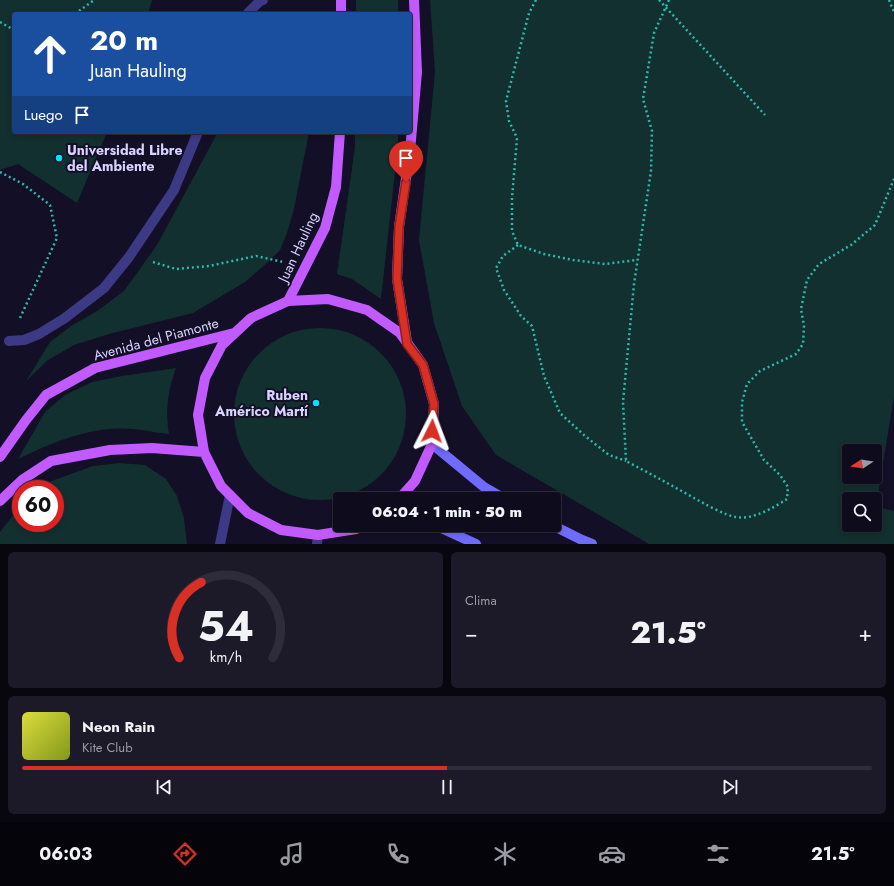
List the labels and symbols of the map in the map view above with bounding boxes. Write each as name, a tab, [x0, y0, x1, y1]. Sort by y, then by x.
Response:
place label: Universidad Libre del Ambiente	[67, 140, 182, 176]
pin	[389, 141, 423, 182]
marker: Universidad Libre del Ambiente	[54, 153, 64, 163]
street label: Juan Hauling	[272, 209, 323, 287]
street label: Avenida del Piamonte	[91, 313, 221, 365]
place label: Ruben Américo Martí	[214, 385, 309, 421]
marker: Ruben Américo Martí	[311, 398, 321, 408]
position arrow	[411, 410, 453, 452]
north arrow	[842, 444, 882, 484]
speed limit sign: 60	[12, 480, 64, 532]

